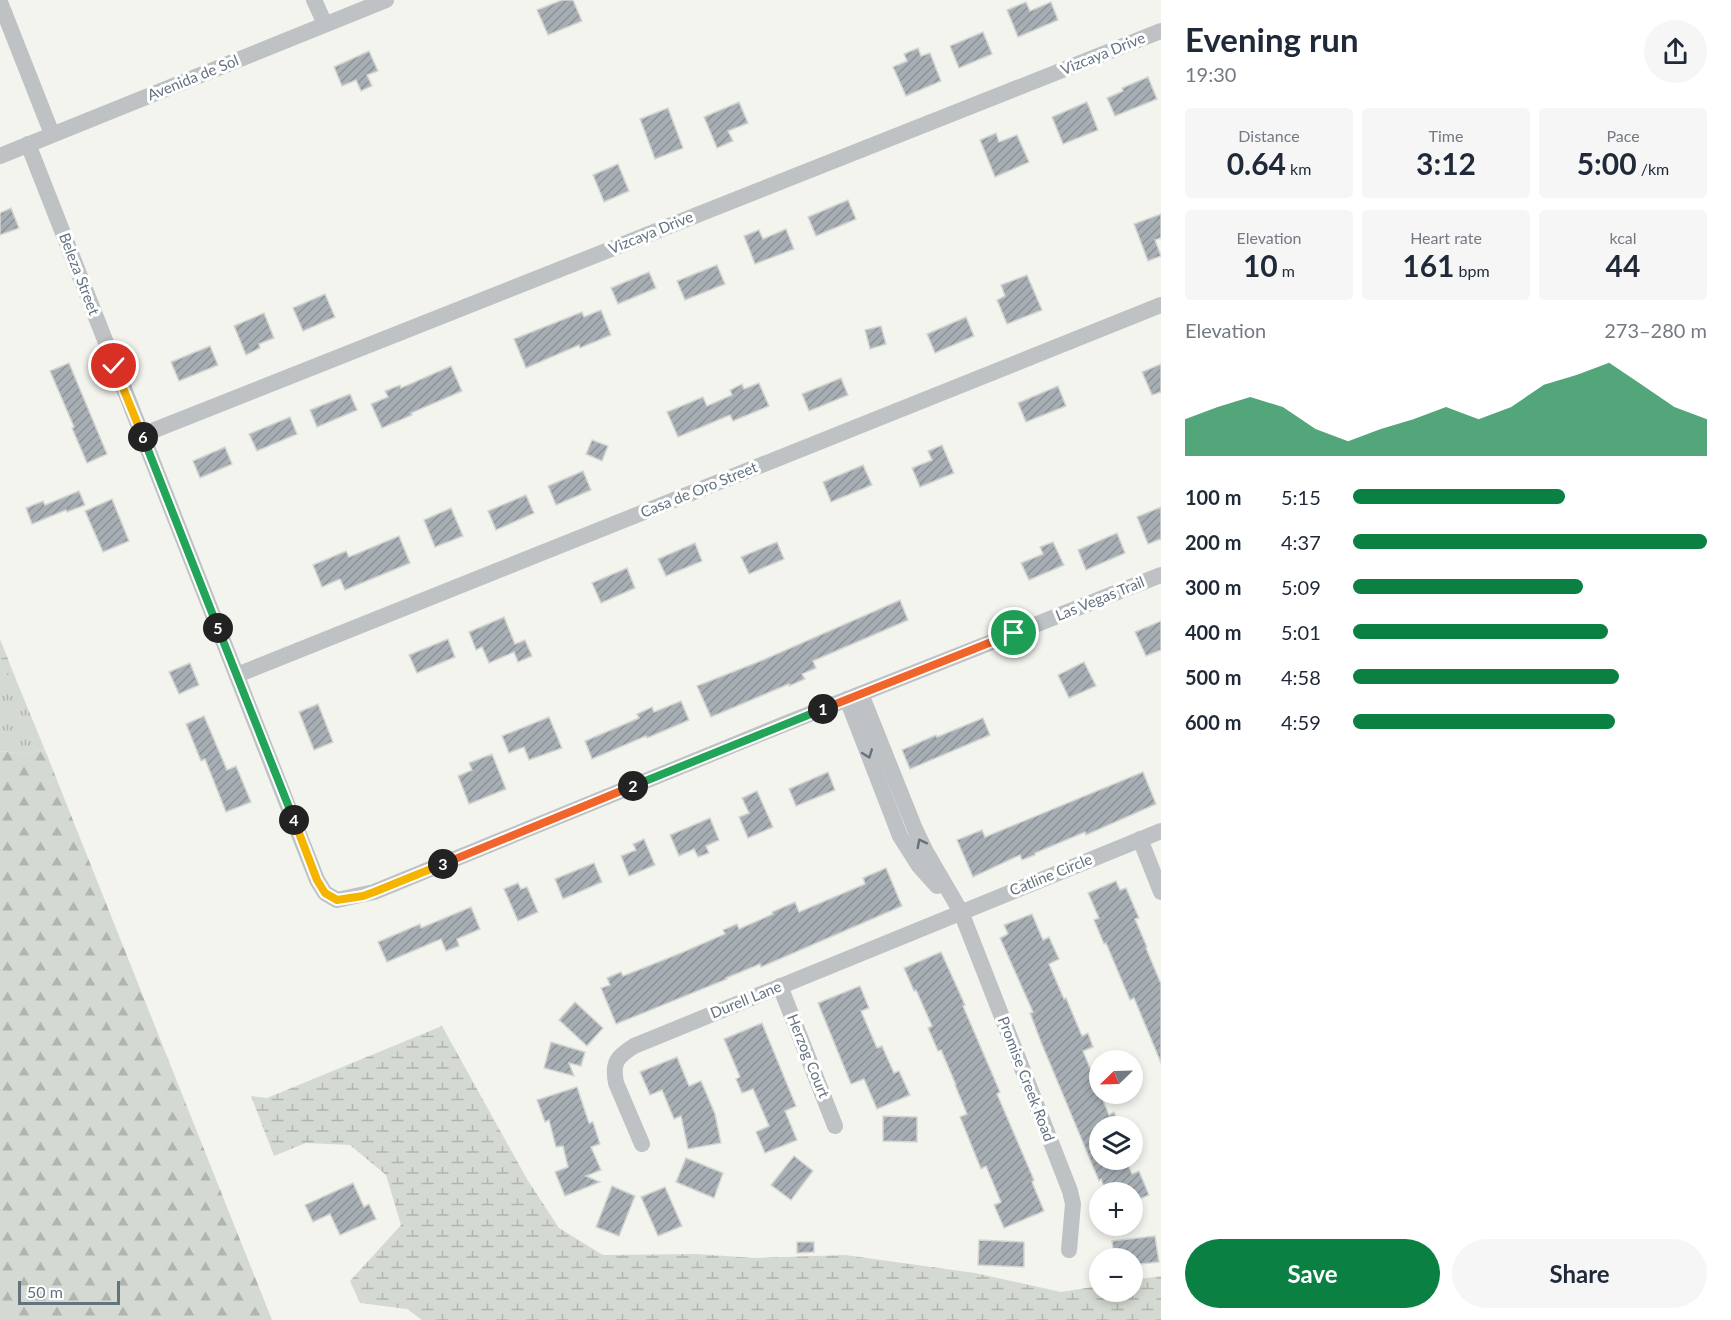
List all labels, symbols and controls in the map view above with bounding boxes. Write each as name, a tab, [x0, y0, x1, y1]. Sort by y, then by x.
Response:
text: Evening run	[1185, 19, 1359, 59]
button: share	[1644, 20, 1707, 83]
street label: Vizcaya Drive	[1058, 28, 1148, 78]
street label: Avenida de Sol	[144, 51, 241, 104]
text: 19:30	[1185, 62, 1236, 86]
text: Distance	[1238, 126, 1300, 145]
text: Time	[1429, 126, 1463, 145]
text: Pace	[1606, 126, 1640, 145]
text: 0.64	[1227, 145, 1286, 181]
text: 3:12	[1416, 145, 1476, 181]
text: 5:00	[1577, 145, 1637, 181]
text: km	[1286, 159, 1311, 178]
text: /km	[1637, 159, 1669, 178]
street label: Vizcaya Drive	[606, 207, 696, 257]
text: Elevation	[1237, 228, 1302, 247]
text: Heart rate	[1410, 228, 1482, 247]
text: kcal	[1609, 228, 1637, 247]
street label: Beleza Street	[56, 230, 104, 318]
text: 10	[1243, 247, 1278, 283]
text: 161	[1402, 247, 1455, 283]
text: 44	[1606, 247, 1640, 283]
text: m	[1278, 261, 1295, 280]
text: bpm	[1455, 261, 1490, 280]
text: Elevation	[1185, 318, 1266, 342]
text: 273–280 m	[1604, 318, 1707, 342]
pin	[88, 340, 139, 391]
icon: check	[97, 349, 130, 382]
pin: 6	[128, 422, 158, 452]
text: 6	[138, 427, 148, 446]
street label: Casa de Oro Street	[638, 457, 760, 521]
text: 100 m	[1185, 485, 1241, 509]
text: 5:15	[1281, 485, 1321, 509]
text: 200 m	[1185, 530, 1241, 554]
text: 4:37	[1281, 530, 1321, 554]
street label: Las Vegas Trail	[1053, 572, 1147, 624]
text: 300 m	[1185, 575, 1241, 599]
text: 5:09	[1281, 575, 1321, 599]
pin	[988, 607, 1039, 658]
pin: 5	[203, 613, 233, 643]
icon: arrive	[997, 616, 1030, 649]
text: 5	[213, 618, 223, 637]
text: 400 m	[1185, 620, 1241, 644]
text: 5:01	[1281, 620, 1321, 644]
text: 500 m	[1185, 665, 1241, 689]
text: 4:58	[1281, 665, 1321, 689]
pin: 1	[808, 694, 838, 724]
text: 1	[818, 699, 828, 718]
text: 600 m	[1185, 710, 1241, 734]
text: 4:59	[1281, 710, 1321, 734]
one-way arrow	[861, 748, 873, 759]
pin: 2	[618, 771, 648, 801]
text: 2	[628, 776, 638, 795]
pin: 4	[279, 805, 309, 835]
text: 4	[289, 810, 299, 829]
one-way arrow	[917, 839, 929, 850]
pin: 3	[428, 849, 458, 879]
street label: Catline Circle	[1007, 849, 1095, 899]
text: 3	[438, 854, 448, 873]
street label: Durell Lane	[707, 977, 784, 1021]
street label: Herzog Court	[784, 1011, 834, 1101]
street label: Promise Creek Road	[995, 1014, 1059, 1144]
north arrow	[1089, 1050, 1143, 1104]
map controls	[1089, 1050, 1143, 1302]
button: layers	[1089, 1116, 1143, 1170]
button: +	[1089, 1182, 1143, 1236]
button: Save	[1185, 1239, 1440, 1308]
button: Share	[1452, 1239, 1707, 1308]
button: −	[1089, 1248, 1143, 1302]
scale bar	[18, 1278, 120, 1306]
text: 50 m	[27, 1282, 63, 1301]

